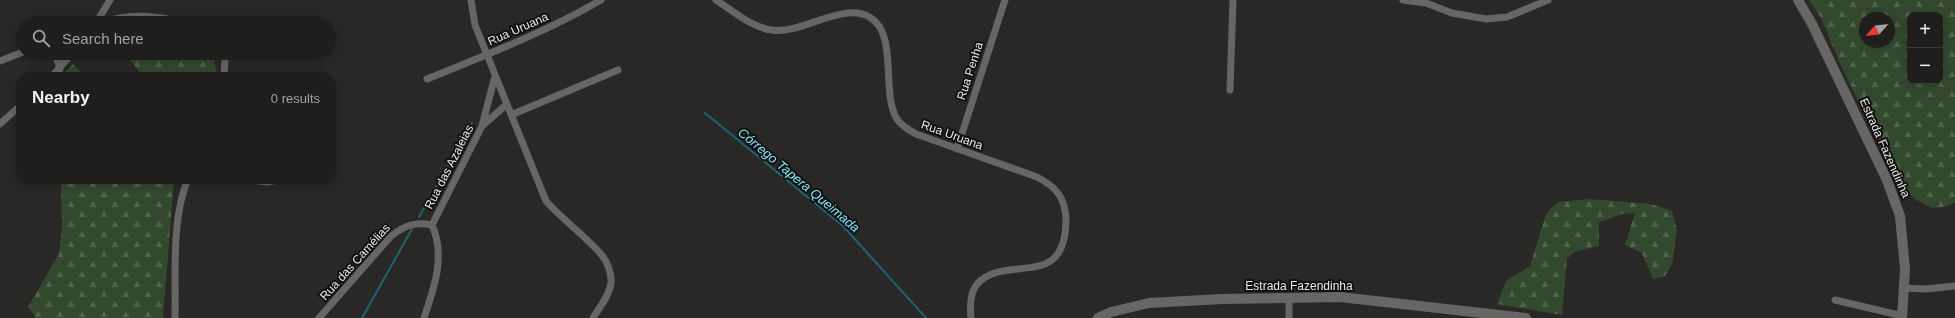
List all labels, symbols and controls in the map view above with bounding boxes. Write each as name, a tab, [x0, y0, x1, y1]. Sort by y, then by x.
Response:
street label: Rua Uruana	[486, 9, 551, 49]
north arrow	[1859, 12, 1895, 48]
map controls	[1907, 12, 1943, 84]
button: +	[1907, 12, 1943, 48]
search box	[16, 16, 336, 60]
icon: search	[30, 27, 52, 49]
text: Search here	[62, 30, 144, 47]
street label: Rua Penha	[954, 40, 986, 102]
button: −	[1907, 48, 1943, 84]
text: Nearby	[32, 88, 90, 107]
text: 0 results	[271, 91, 320, 106]
street label: Estrada Fazendinha	[1857, 96, 1913, 200]
street label: Rua Uruana	[919, 117, 985, 153]
street label: Rua das Azaleias	[422, 123, 476, 211]
water label: Córrego Tapera Queimada	[735, 125, 863, 235]
street label: Rua das Camélias	[317, 221, 393, 303]
street label: Estrada Fazendinha	[1245, 279, 1353, 293]

